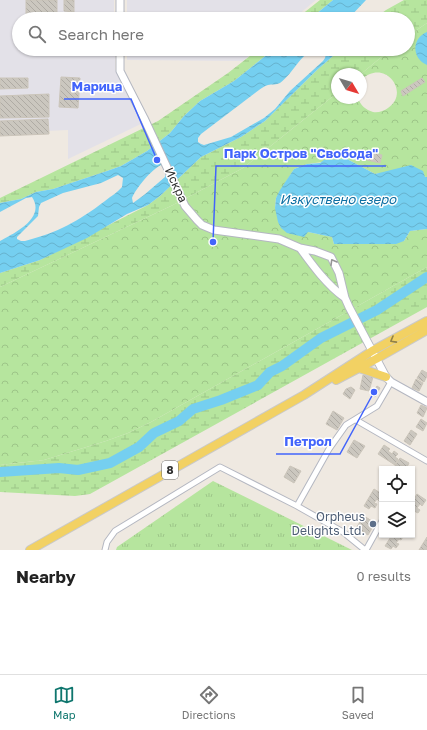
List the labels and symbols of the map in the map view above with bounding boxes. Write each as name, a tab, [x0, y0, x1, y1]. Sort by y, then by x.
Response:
north arrow	[331, 68, 367, 104]
callout: Марица	[64, 74, 131, 99]
text: Марица	[72, 78, 123, 94]
callout: Парк Остров "Свобода"	[216, 141, 386, 166]
text: Парк Остров "Свобода"	[224, 145, 378, 161]
street label: Искра	[162, 165, 191, 205]
water label: Изкуствено езеро	[280, 191, 397, 207]
one-way arrow	[331, 259, 338, 266]
one-way arrow	[390, 335, 397, 343]
callout: Петрол	[276, 429, 340, 454]
text: Петрол	[284, 433, 332, 449]
road number: 8	[162, 461, 178, 479]
place label: Orpheus Delights Ltd.	[292, 509, 365, 538]
marker: Orpheus Delights Ltd.	[368, 519, 378, 529]

